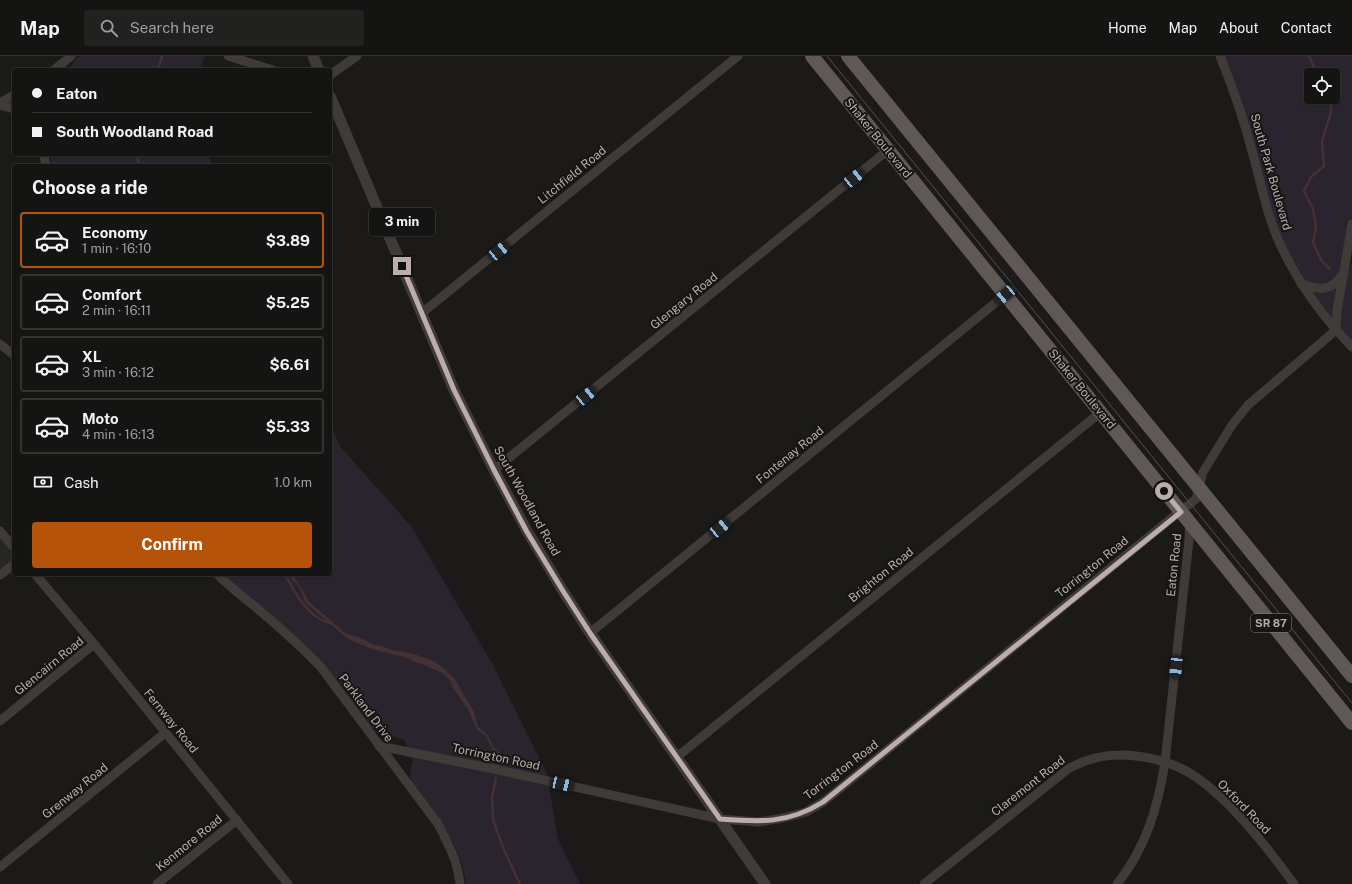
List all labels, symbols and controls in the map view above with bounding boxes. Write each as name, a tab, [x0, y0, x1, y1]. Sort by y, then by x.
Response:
search box	[84, 10, 364, 46]
text: Map	[20, 17, 60, 39]
icon: search	[98, 17, 120, 39]
text: Search here	[130, 19, 214, 36]
text: Home	[1108, 20, 1147, 36]
text: Map	[1169, 20, 1197, 36]
text: About	[1219, 20, 1259, 36]
text: Contact	[1281, 20, 1332, 36]
map controls	[1304, 68, 1340, 104]
button: locate	[1304, 68, 1340, 104]
text: Eaton	[56, 85, 97, 102]
street label: Shaker Boulevard	[842, 95, 914, 181]
street label: South Park Boulevard	[1248, 112, 1294, 232]
text: South Woodland Road	[56, 123, 213, 140]
street label: Litchfield Road	[535, 143, 609, 207]
car	[841, 166, 867, 190]
text: Choose a ride	[32, 177, 148, 198]
callout: 3 min	[369, 208, 435, 236]
text: 3 min	[385, 214, 419, 229]
icon: car	[34, 222, 70, 258]
text: Economy	[82, 224, 147, 241]
text: $3.89	[266, 232, 310, 249]
car	[486, 239, 512, 263]
text: 1 min · 16:10	[82, 241, 151, 256]
route end	[393, 257, 411, 275]
street label: Glengary Road	[648, 270, 720, 332]
car	[992, 283, 1018, 307]
icon: car	[34, 284, 70, 320]
text: Comfort	[82, 286, 142, 303]
text: $5.25	[266, 294, 310, 311]
text: 2 min · 16:11	[82, 303, 151, 318]
icon: car	[34, 346, 70, 382]
street label: Shaker Boulevard	[1046, 346, 1118, 432]
text: XL	[82, 348, 101, 365]
text: $6.61	[270, 356, 310, 373]
text: 3 min · 16:12	[82, 365, 154, 380]
car	[573, 384, 599, 408]
icon: car	[34, 408, 70, 444]
text: Moto	[82, 410, 119, 427]
text: $5.33	[266, 418, 310, 435]
street label: Fontenay Road	[753, 424, 827, 486]
text: 4 min · 16:13	[82, 427, 154, 442]
street label: South Woodland Road	[491, 444, 563, 558]
icon: cash	[32, 471, 54, 493]
text: Cash	[64, 474, 99, 491]
text: 1.0 km	[274, 475, 312, 490]
route start	[1155, 482, 1173, 500]
car	[707, 516, 733, 540]
button: Confirm	[32, 522, 312, 568]
street label: Torrington Road	[1053, 533, 1131, 601]
street label: Eaton Road	[1164, 533, 1184, 597]
street label: Brighton Road	[846, 545, 916, 605]
road number: SR 87	[1251, 614, 1291, 632]
street label: Glencairn Road	[12, 634, 86, 698]
car	[1169, 654, 1183, 680]
street label: Parkland Drive	[336, 671, 396, 745]
street label: Fernway Road	[141, 686, 201, 756]
street label: Torrington Road	[801, 737, 881, 803]
street label: Torrington Road	[451, 741, 541, 773]
street label: Claremont Road	[988, 753, 1068, 819]
street label: Grenway Road	[39, 760, 111, 822]
car	[549, 775, 575, 793]
street label: Oxford Road	[1215, 777, 1273, 837]
street label: Kenmore Road	[153, 812, 225, 874]

